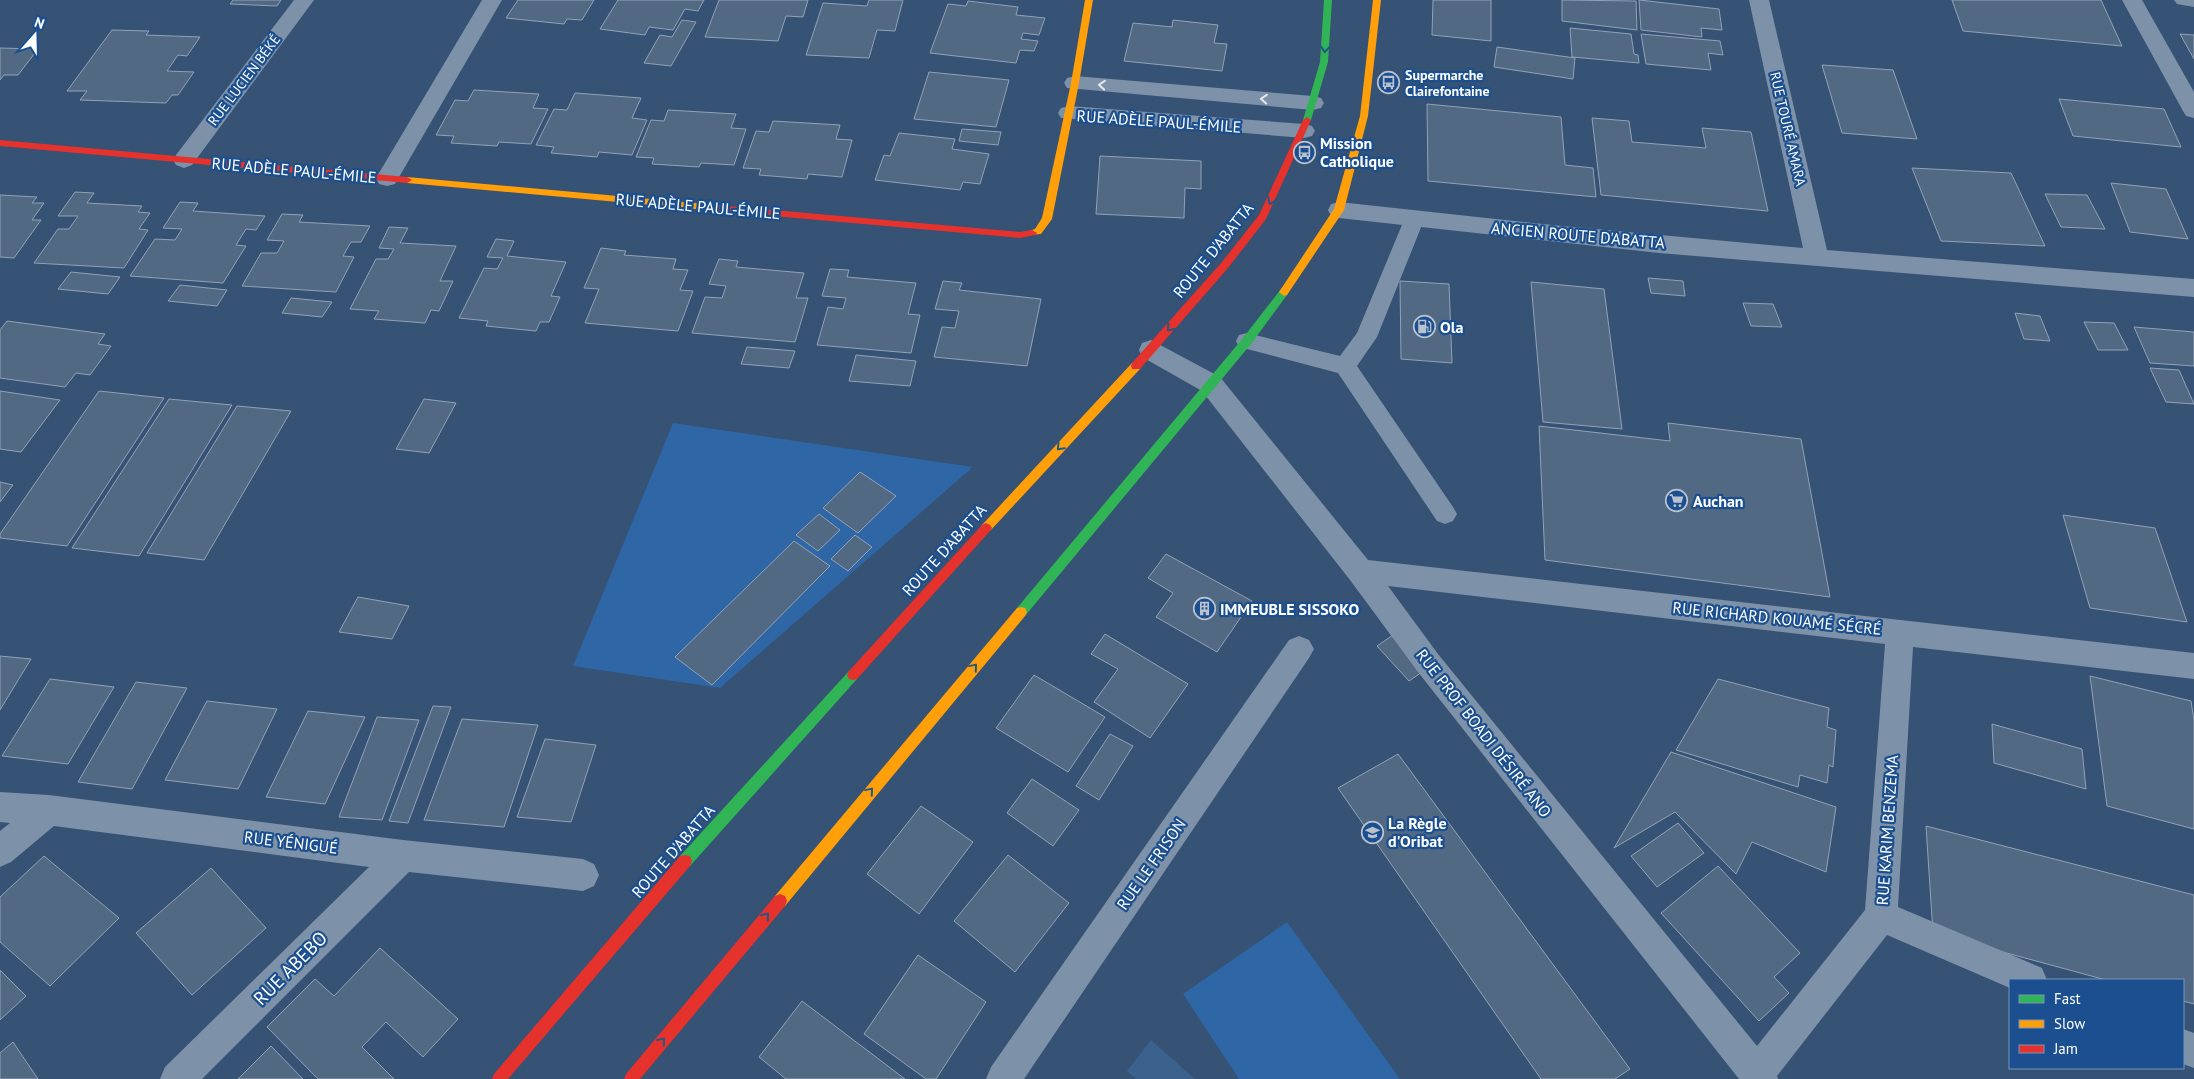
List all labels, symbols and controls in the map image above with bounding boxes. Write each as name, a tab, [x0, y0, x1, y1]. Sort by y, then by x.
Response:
north arrow	[10, 10, 60, 60]
text: N	[32, 13, 47, 33]
street label: RUE LUCIEN BÉKÉ	[204, 31, 284, 129]
one-way arrow	[1319, 45, 1330, 53]
place label: Supermarche Clairefontaine	[1405, 66, 1490, 100]
street label: RUE TOURÉ AMARA	[1766, 70, 1810, 189]
bus stop icon: Supermarche Clairefontaine	[1377, 71, 1401, 95]
one-way arrow	[1098, 80, 1106, 91]
one-way arrow	[1260, 93, 1268, 104]
street label: RUE ADÈLE PAUL-ÉMILE	[1076, 105, 1242, 137]
place label: Mission Catholique	[1320, 133, 1394, 171]
bus stop icon: Mission Catholique	[1292, 140, 1316, 164]
street label: RUE ADÈLE PAUL-ÉMILE	[211, 153, 377, 187]
street label: RUE ADÈLE PAUL-ÉMILE	[615, 189, 781, 223]
one-way arrow	[1266, 196, 1277, 205]
street label: ROUTE D'ABATTA	[1169, 198, 1258, 302]
street label: ANCIEN ROUTE D'ABATTA	[1490, 217, 1666, 253]
fuel station icon: Ola	[1412, 315, 1436, 339]
place label: Ola	[1440, 317, 1463, 337]
one-way arrow	[1167, 322, 1176, 331]
one-way arrow	[1057, 441, 1066, 450]
supermarket icon: Auchan	[1665, 489, 1689, 513]
place label: Auchan	[1693, 491, 1744, 511]
street label: ROUTE D'ABATTA	[898, 499, 991, 600]
building icon: IMMEUBLE SISSOKO	[1192, 597, 1216, 621]
street label: RUE RICHARD KOUAMÉ SÉCRÉ	[1672, 597, 1882, 639]
place label: IMMEUBLE SISSOKO	[1220, 599, 1359, 619]
street label: RUE PROF BOADI DÉSIRÉ ANO	[1412, 645, 1556, 821]
one-way arrow	[969, 664, 977, 673]
street label: RUE KARIM BENZEMA	[1872, 754, 1902, 906]
one-way arrow	[864, 788, 873, 797]
street label: ROUTE D'ABATTA	[627, 800, 719, 902]
place label: La Règle d'Oribat	[1388, 813, 1447, 851]
street label: RUE LE FRISON	[1112, 815, 1190, 913]
school or university icon: La Règle d'Oribat	[1360, 820, 1384, 844]
street label: RUE YÉNIGUÉ	[243, 826, 339, 858]
one-way arrow	[761, 913, 770, 922]
street label: RUE ABEBO	[248, 926, 332, 1010]
legend	[2009, 979, 2184, 1069]
text: Fast	[2054, 989, 2081, 1008]
text: Slow	[2054, 1014, 2085, 1033]
one-way arrow	[657, 1038, 666, 1047]
text: Jam	[2053, 1039, 2078, 1058]

